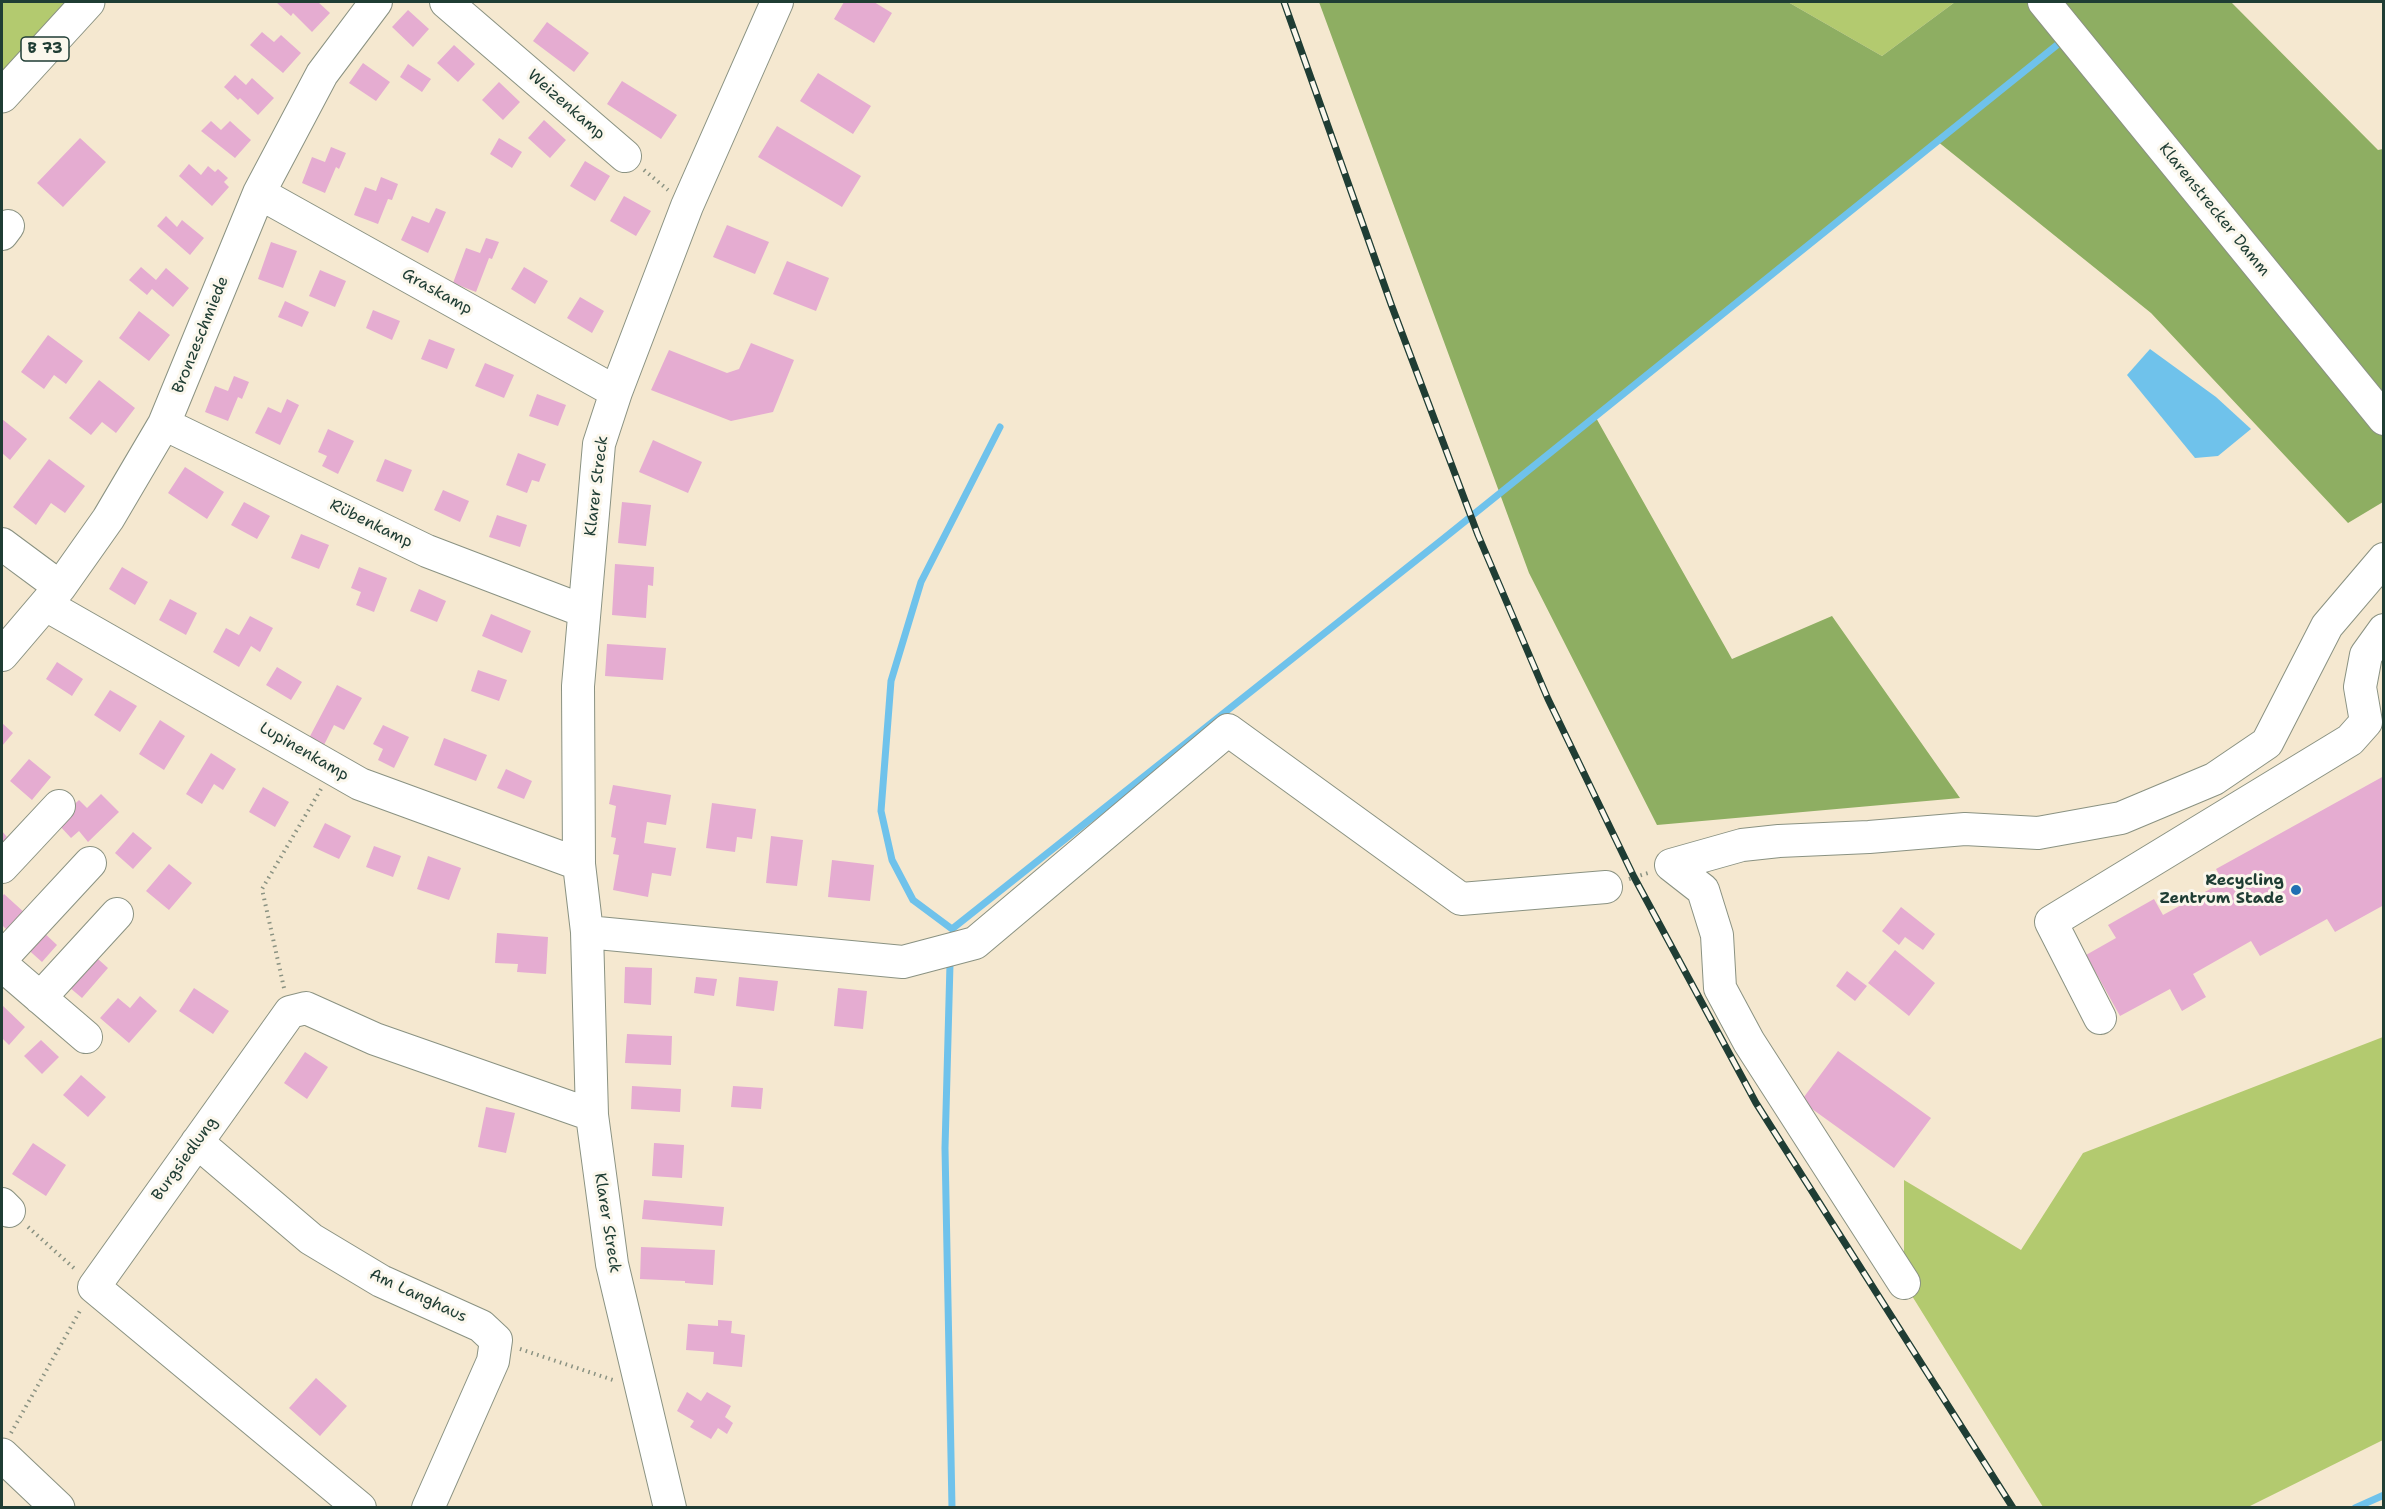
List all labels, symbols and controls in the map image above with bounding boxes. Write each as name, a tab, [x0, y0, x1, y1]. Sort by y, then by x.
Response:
road number: B 73	[21, 37, 69, 61]
street label: Weizenkamp	[523, 66, 609, 144]
street label: Klarenstrecker Damm	[2154, 140, 2274, 280]
street label: Graskamp	[398, 265, 476, 319]
street label: Bronzeschmiede	[169, 274, 233, 396]
street label: Klarer Streck	[581, 435, 613, 537]
street label: Rübenkamp	[326, 496, 416, 552]
street label: Lupinenkamp	[256, 719, 352, 785]
place label: Recycling Zentrum Stade	[2160, 871, 2284, 909]
marker: Recycling Zentrum Stade	[2289, 883, 2303, 897]
street label: Burgsiedlung	[148, 1113, 222, 1205]
street label: Klarer Streck	[590, 1172, 624, 1274]
street label: Am Langhaus	[366, 1265, 470, 1327]

